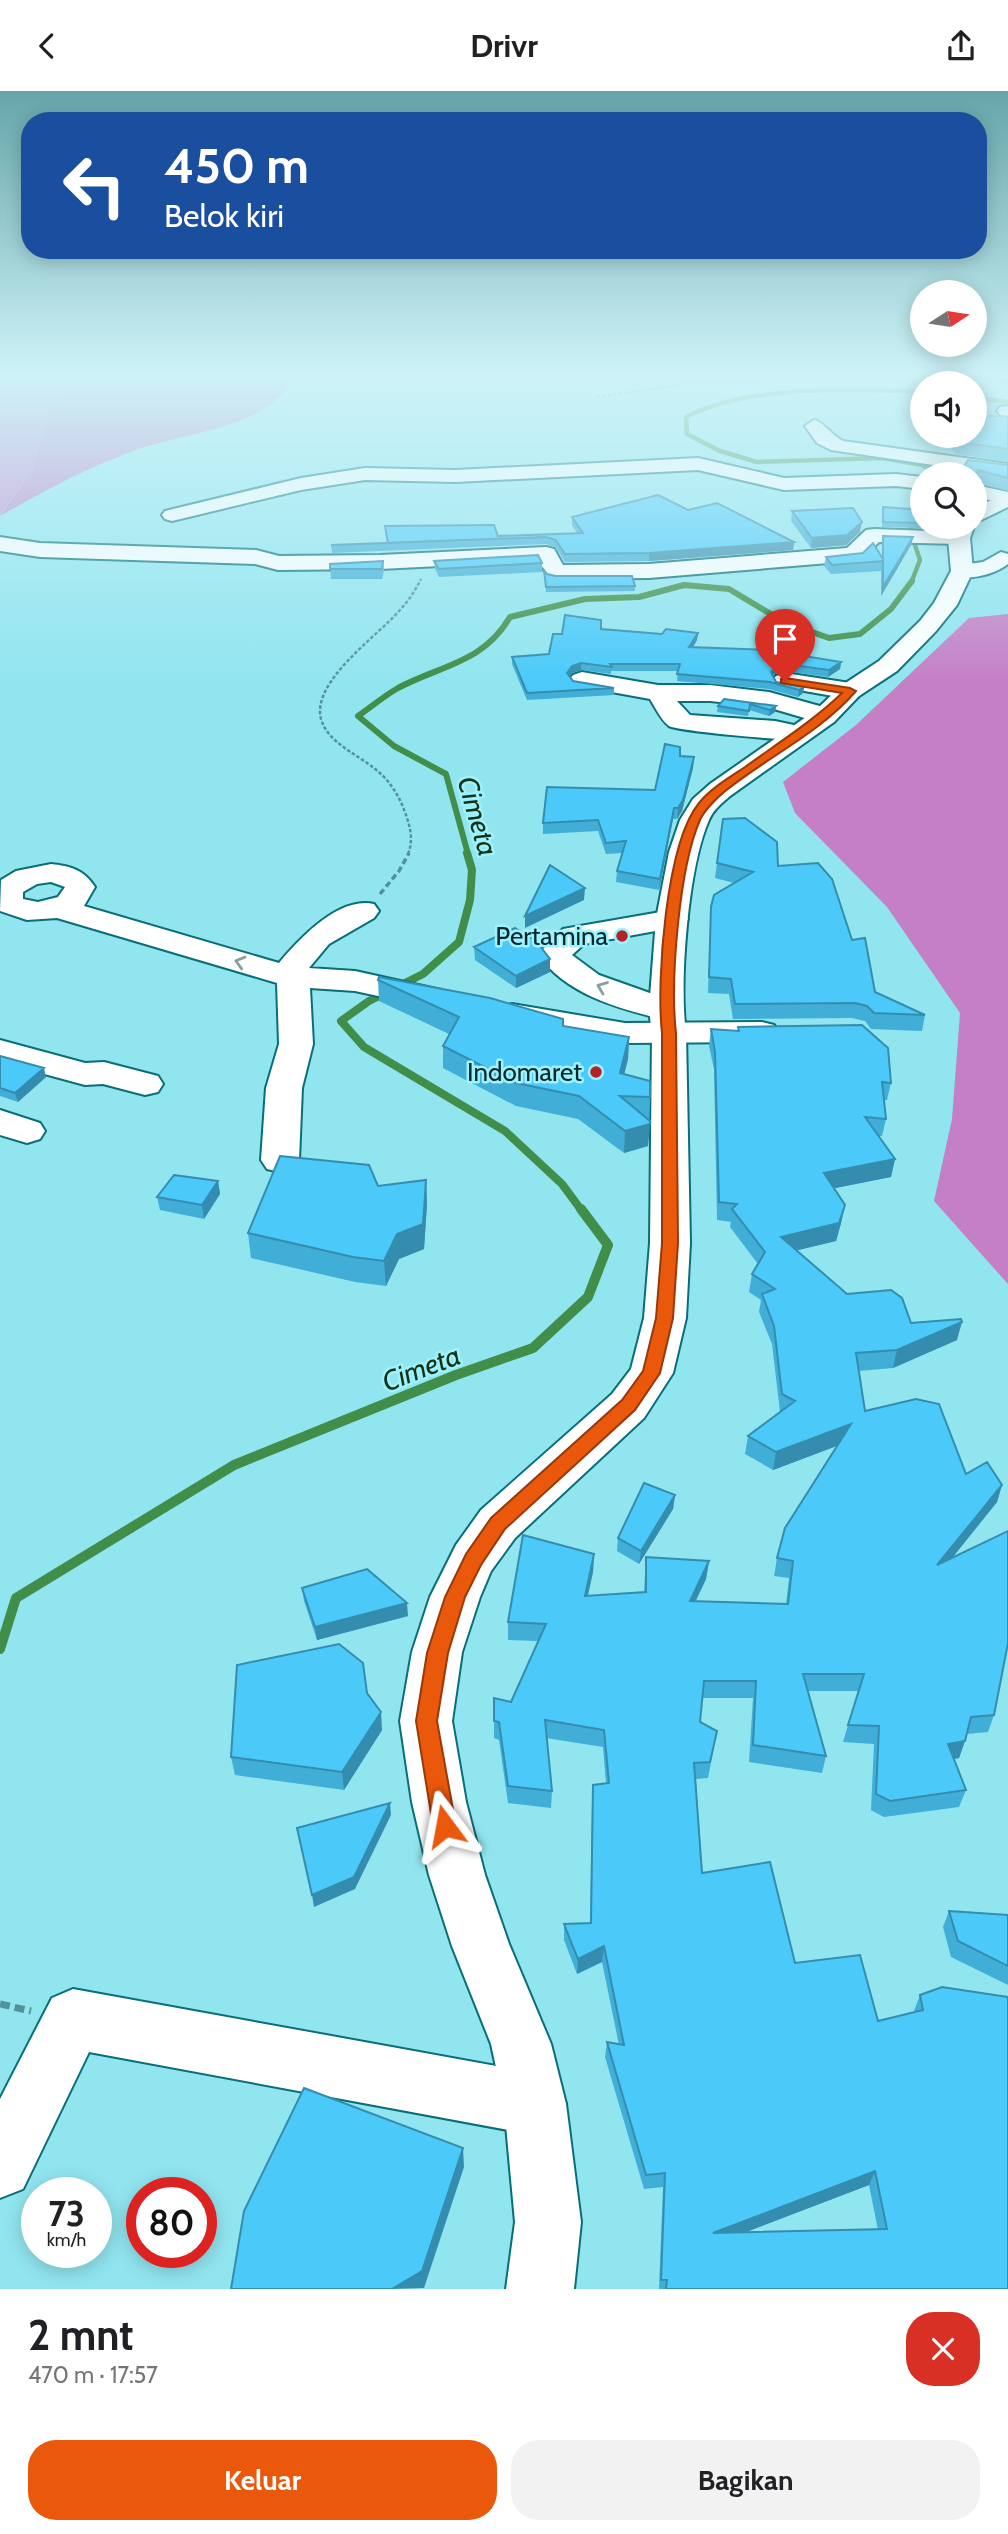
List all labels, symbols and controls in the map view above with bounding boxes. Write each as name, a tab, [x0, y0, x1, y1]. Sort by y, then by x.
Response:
text: Drivr	[470, 26, 538, 65]
icon: back	[28, 27, 66, 65]
icon: share	[942, 27, 980, 65]
text: 450 m	[164, 136, 309, 195]
icon: left	[49, 140, 140, 231]
text: Belok kiri	[164, 196, 284, 235]
north arrow	[910, 280, 987, 357]
map controls	[910, 280, 987, 539]
button: sound	[910, 371, 987, 448]
button: search	[910, 462, 987, 539]
pin	[755, 609, 815, 681]
icon: arrive	[766, 620, 804, 658]
water label: Cimeta	[450, 772, 506, 860]
place label: Pertamina	[495, 920, 609, 952]
marker: Pertamina	[614, 928, 630, 944]
one-way arrow	[234, 956, 246, 970]
one-way arrow	[597, 982, 609, 996]
place label: Indomaret	[467, 1056, 582, 1088]
marker: Indomaret	[588, 1064, 604, 1080]
water label: Cimeta	[377, 1338, 465, 1398]
position arrow	[408, 1789, 482, 1863]
speed limit sign: 80	[126, 2177, 217, 2268]
text: 73	[48, 2192, 85, 2235]
text: km/h	[47, 2229, 86, 2251]
text: 2 mnt	[28, 2309, 134, 2361]
button: close	[906, 2312, 980, 2386]
text: 470 m · 17:57	[28, 2361, 158, 2389]
button: Keluar	[28, 2440, 497, 2520]
button: Bagikan	[511, 2440, 980, 2520]

